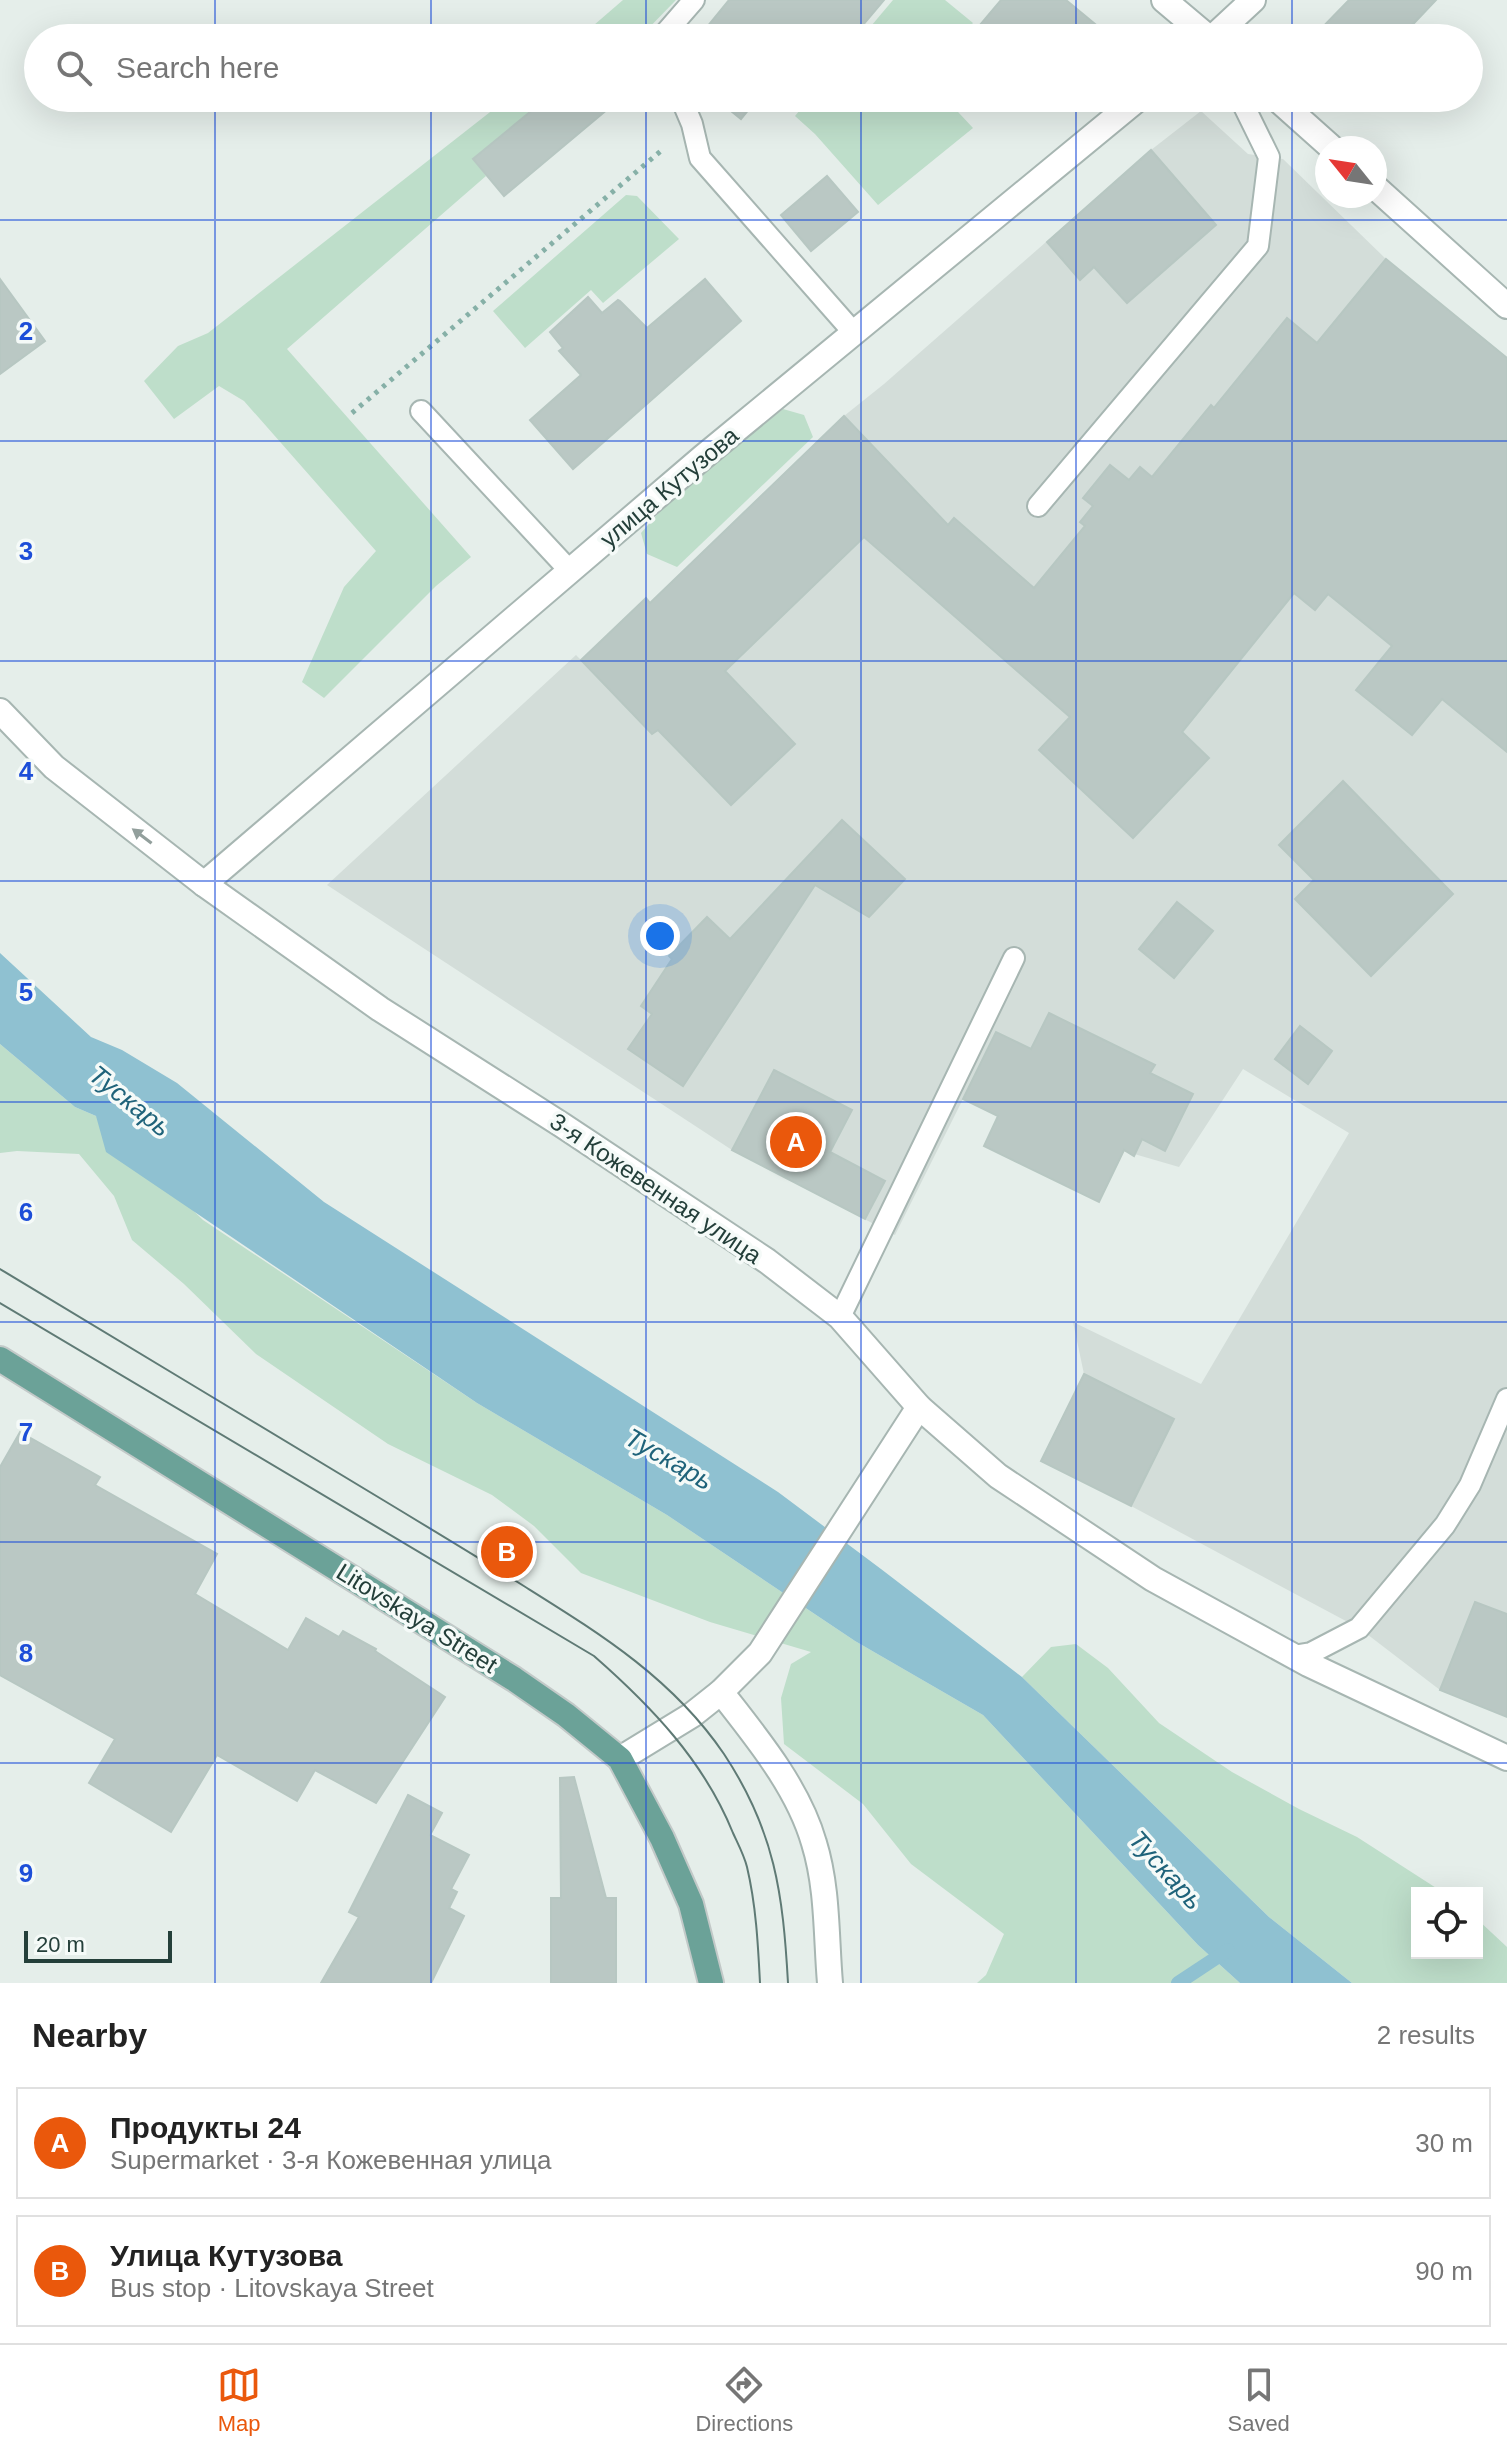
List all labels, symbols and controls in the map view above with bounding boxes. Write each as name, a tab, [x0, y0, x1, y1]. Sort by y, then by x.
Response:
search box	[24, 24, 1483, 112]
icon: search	[52, 46, 96, 90]
text: Search here	[116, 51, 279, 84]
north arrow	[1315, 136, 1387, 208]
text: 2	[19, 316, 33, 346]
street label: улица Кутузова	[595, 421, 744, 553]
text: 3	[19, 536, 33, 566]
text: 4	[19, 756, 34, 786]
one-way arrow	[132, 829, 152, 845]
your location	[640, 916, 680, 956]
text: 5	[19, 977, 33, 1007]
water label: Тускарь	[83, 1059, 177, 1143]
street label: 3-я Кожевенная улица	[545, 1107, 767, 1269]
pin: A	[770, 1112, 822, 1172]
text: 6	[19, 1197, 33, 1227]
text: 7	[19, 1417, 33, 1447]
water label: Тускарь	[620, 1422, 718, 1496]
pin: B	[481, 1522, 533, 1582]
street label: Litovskaya Street	[332, 1558, 502, 1678]
text: 8	[19, 1638, 33, 1668]
water label: Тускарь	[1123, 1824, 1209, 1916]
text: 9	[19, 1858, 33, 1888]
map controls	[1411, 1887, 1483, 1959]
button: locate	[1411, 1887, 1483, 1959]
scale bar	[24, 1927, 172, 1963]
text: 20 m	[36, 1932, 85, 1957]
text: Nearby	[32, 2016, 147, 2054]
text: 2 results	[1377, 2020, 1475, 2050]
text: Продукты 24	[110, 2111, 301, 2144]
text: A	[51, 2128, 69, 2158]
text: 30 m	[1415, 2128, 1473, 2158]
text: Supermarket · 3-я Кожевенная улица	[110, 2145, 551, 2175]
text: Улица Кутузова	[110, 2239, 342, 2272]
text: B	[51, 2256, 69, 2286]
text: 90 m	[1415, 2256, 1473, 2286]
text: Bus stop · Litovskaya Street	[110, 2273, 434, 2303]
tab: Map	[217, 2363, 261, 2437]
tab: Directions	[695, 2363, 793, 2437]
tab: Saved	[1227, 2363, 1290, 2437]

